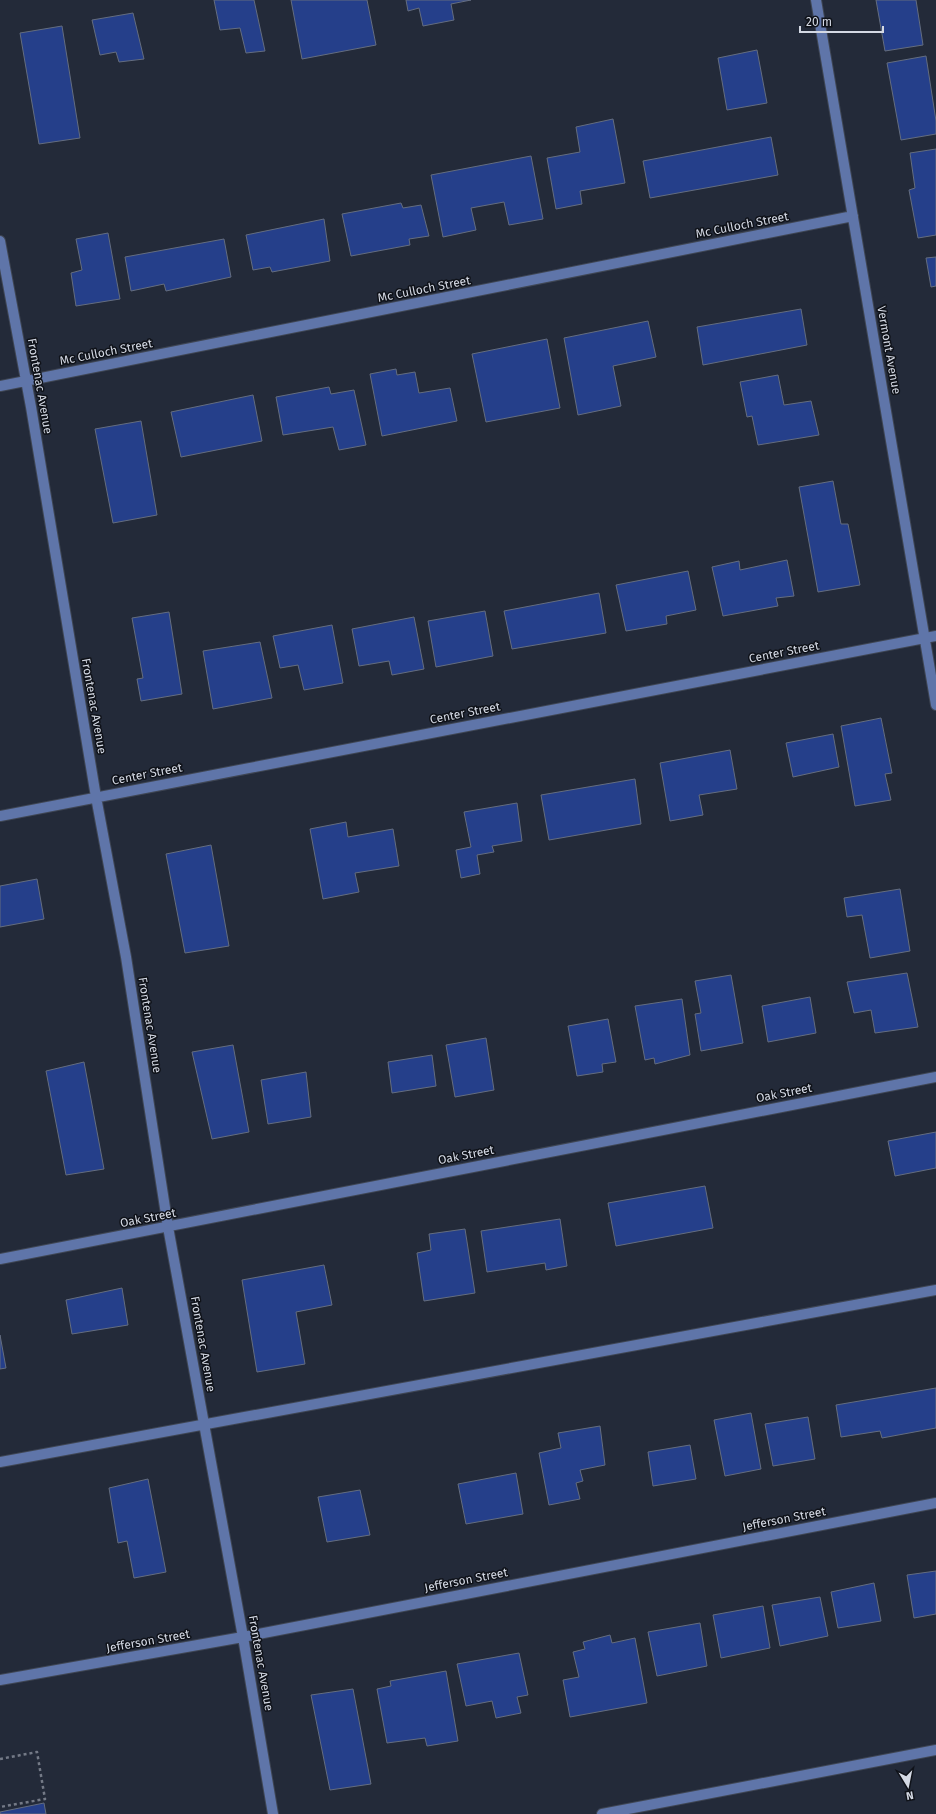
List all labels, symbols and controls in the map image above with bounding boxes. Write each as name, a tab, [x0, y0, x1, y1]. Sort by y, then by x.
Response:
scale bar	[800, 8, 883, 34]
text: 20 m	[806, 15, 832, 29]
street label: Mc Culloch Street	[694, 209, 790, 241]
street label: Mc Culloch Street	[376, 273, 472, 305]
street label: Vermont Avenue	[874, 305, 904, 395]
street label: Mc Culloch Street	[58, 336, 154, 368]
street label: Frontenac Avenue	[25, 337, 55, 435]
street label: Center Street	[748, 638, 821, 666]
street label: Frontenac Avenue	[79, 657, 109, 755]
street label: Center Street	[429, 699, 502, 727]
street label: Center Street	[111, 760, 184, 788]
street label: Frontenac Avenue	[136, 976, 164, 1074]
street label: Oak Street	[755, 1081, 814, 1105]
street label: Oak Street	[437, 1143, 496, 1167]
street label: Oak Street	[119, 1206, 178, 1230]
street label: Frontenac Avenue	[188, 1295, 218, 1393]
street label: Jefferson Street	[741, 1504, 827, 1534]
street label: Jefferson Street	[423, 1565, 509, 1595]
street label: Frontenac Avenue	[246, 1614, 276, 1712]
street label: Jefferson Street	[105, 1627, 191, 1655]
north arrow	[888, 1766, 928, 1806]
text: N	[905, 1788, 914, 1802]

